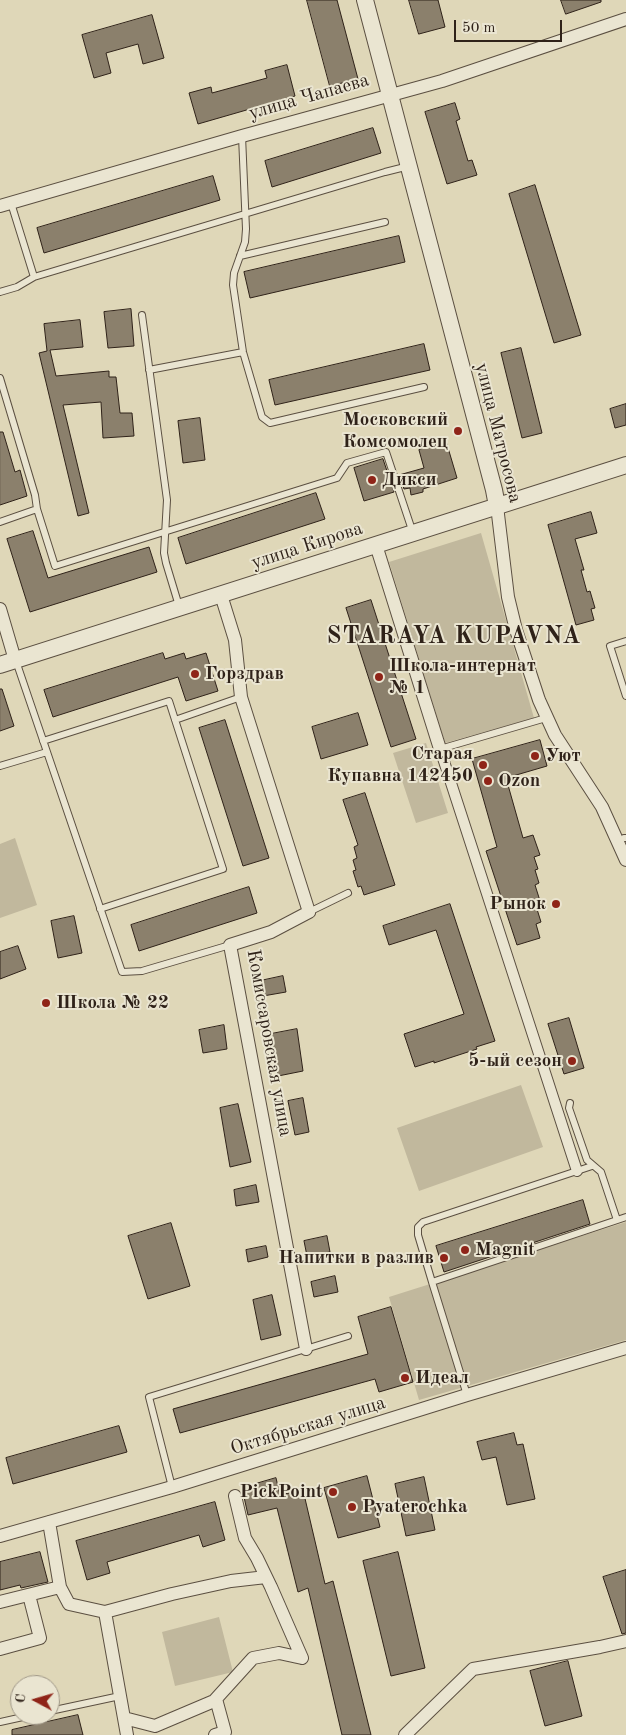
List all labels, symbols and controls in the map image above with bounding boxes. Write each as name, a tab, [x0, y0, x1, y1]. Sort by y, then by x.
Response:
scale bar	[456, 10, 564, 42]
text: 50 m	[462, 21, 496, 36]
street label: улица Чапаева	[246, 69, 372, 125]
street label: улица Матросова	[470, 361, 526, 505]
place label: Московский Комсомолец	[343, 409, 448, 453]
marker: Московский Комсомолец	[452, 425, 464, 437]
place label: Дикси	[382, 469, 437, 491]
marker: Дикси	[366, 474, 378, 486]
street label: улица Кирова	[248, 517, 366, 575]
district label: STARAYA KUPAVNA	[325, 623, 583, 651]
place label: Школа-интернат № 1	[389, 655, 536, 699]
place label: Горздрав	[205, 663, 284, 685]
marker: Горздрав	[189, 668, 201, 680]
marker: Школа-интернат № 1	[373, 671, 385, 683]
place label: Старая Купавна 142450	[327, 743, 473, 787]
place label: Уют	[545, 745, 581, 767]
marker: Уют	[529, 750, 541, 762]
marker: Старая Купавна 142450	[477, 759, 489, 771]
place label: Ozon	[498, 770, 540, 792]
marker: Ozon	[482, 775, 494, 787]
place label: Рынок	[489, 893, 546, 915]
marker: Рынок	[550, 898, 562, 910]
street label: Комиссаровская улица	[241, 948, 297, 1138]
place label: Школа № 22	[56, 992, 169, 1014]
marker: Школа № 22	[40, 997, 52, 1009]
place label: 5-ый сезон	[468, 1050, 562, 1072]
marker: 5-ый сезон	[566, 1055, 578, 1067]
place label: Magnit	[475, 1239, 535, 1261]
marker: Magnit	[459, 1244, 471, 1256]
place label: Напитки в разлив	[278, 1247, 434, 1269]
marker: Напитки в разлив	[438, 1252, 450, 1264]
place label: Идеал	[415, 1367, 469, 1389]
marker: Идеал	[399, 1372, 411, 1384]
street label: Октябрьская улица	[228, 1392, 388, 1460]
place label: PickPoint	[239, 1481, 323, 1503]
marker: PickPoint	[327, 1486, 339, 1498]
place label: Pyaterochka	[362, 1496, 468, 1518]
marker: Pyaterochka	[346, 1501, 358, 1513]
north arrow	[10, 1675, 60, 1725]
text: С	[14, 1693, 29, 1704]

